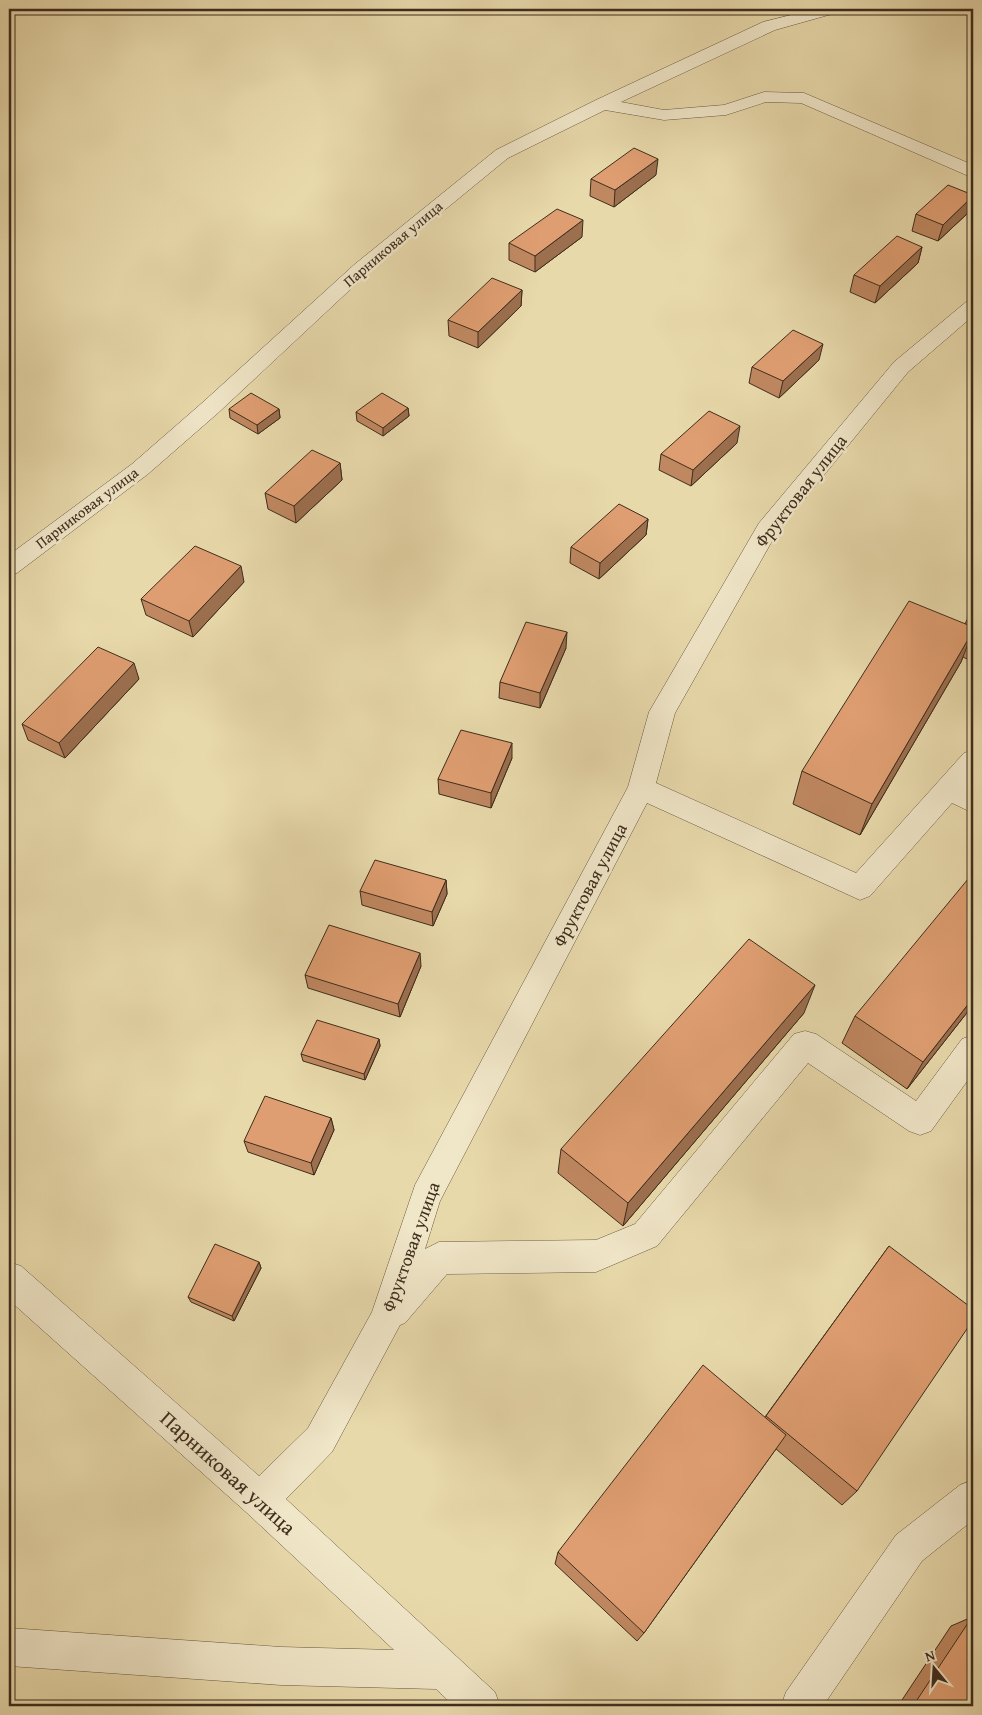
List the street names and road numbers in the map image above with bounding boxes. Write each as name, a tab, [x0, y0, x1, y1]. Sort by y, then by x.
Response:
street label: Парниковая улица	[338, 195, 448, 291]
street label: Фруктовая улица	[748, 428, 854, 553]
street label: Парниковая улица	[31, 461, 143, 553]
street label: Фруктовая улица	[546, 818, 634, 952]
street label: Фруктовая улица	[374, 1177, 447, 1316]
street label: Парниковая улица	[154, 1403, 303, 1542]

